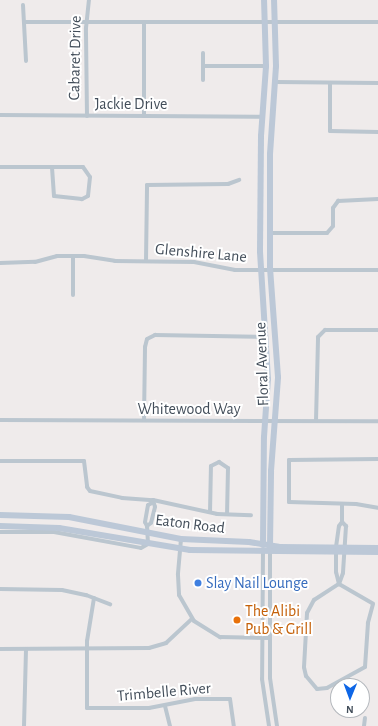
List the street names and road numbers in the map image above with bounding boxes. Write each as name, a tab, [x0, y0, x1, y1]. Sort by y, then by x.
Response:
street label: Cabaret Drive	[65, 15, 85, 101]
street label: Jackie Drive	[95, 94, 167, 114]
street label: Glenshire Lane	[154, 239, 248, 267]
street label: Floral Avenue	[251, 322, 273, 406]
street label: Whitewood Way	[137, 399, 241, 419]
street label: Eaton Road	[154, 510, 226, 538]
street label: Trimbelle River	[116, 678, 212, 706]

